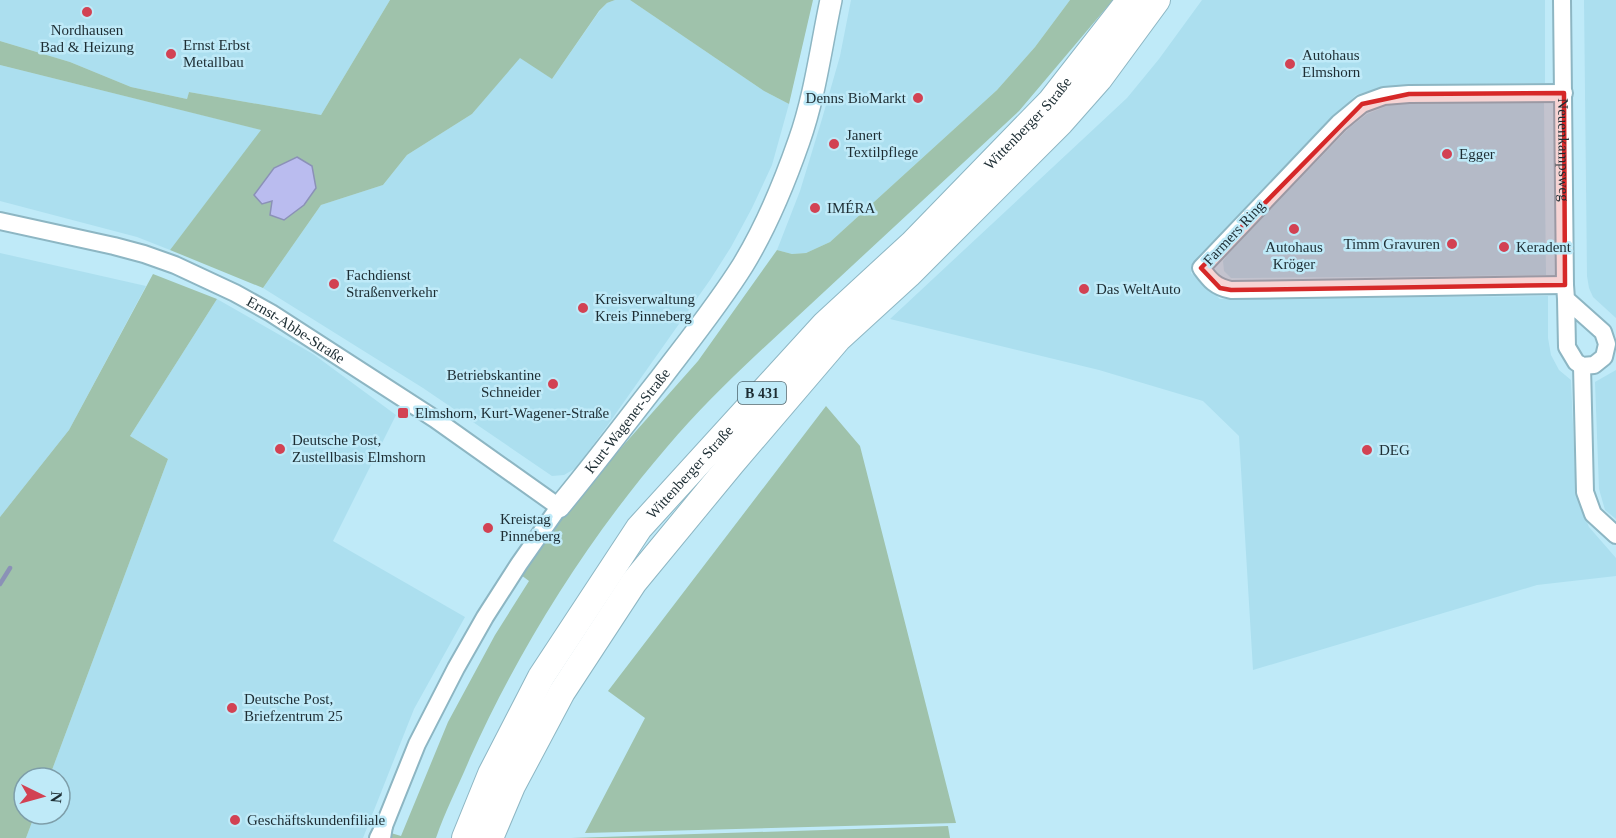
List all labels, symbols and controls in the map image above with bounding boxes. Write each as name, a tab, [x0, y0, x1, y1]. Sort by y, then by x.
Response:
marker: Nordhausen Bad & Heizung	[80, 5, 94, 19]
place label: Nordhausen Bad & Heizung	[40, 22, 135, 55]
place label: Ernst Erbst Metallbau	[183, 37, 251, 70]
marker: Ernst Erbst Metallbau	[164, 47, 178, 61]
place label: Autohaus Elmshorn	[1302, 47, 1361, 80]
marker: Autohaus Elmshorn	[1283, 57, 1297, 71]
street label: Wittenberger Straße	[981, 74, 1075, 173]
place label: Denns BioMarkt	[806, 90, 907, 106]
marker: Denns BioMarkt	[911, 91, 925, 105]
street label: Neuenkampsweg	[1555, 98, 1572, 202]
place label: Janert Textilpflege	[846, 127, 919, 160]
marker: Janert Textilpflege	[827, 137, 841, 151]
place label: Egger	[1459, 146, 1495, 162]
marker: Egger	[1440, 147, 1454, 161]
street label: Farmers Ring	[1200, 197, 1268, 268]
place label: IMÉRA	[827, 200, 876, 216]
marker: IMÉRA	[808, 201, 822, 215]
marker: Autohaus Kröger	[1287, 222, 1301, 236]
place label: Timm Gravuren	[1343, 236, 1440, 252]
marker: Timm Gravuren	[1445, 237, 1459, 251]
place label: Autohaus Kröger	[1265, 239, 1323, 272]
place label: Keradent	[1516, 239, 1572, 255]
marker: Keradent	[1497, 240, 1511, 254]
place label: Fachdienst Straßenverkehr	[346, 267, 438, 300]
marker: Fachdienst Straßenverkehr	[327, 277, 341, 291]
place label: Das WeltAuto	[1096, 281, 1181, 297]
marker: Das WeltAuto	[1077, 282, 1091, 296]
place label: Kreisverwaltung Kreis Pinneberg	[595, 291, 695, 324]
street label: Ernst-Abbe-Straße	[244, 293, 348, 367]
marker: Kreisverwaltung Kreis Pinneberg	[576, 301, 590, 315]
street label: Kurt-Wagener-Straße	[582, 365, 673, 476]
place label: Betriebskantine Schneider	[447, 367, 541, 400]
marker: Betriebskantine Schneider	[546, 377, 560, 391]
road number: B 431	[738, 382, 786, 404]
place label: Elmshorn, Kurt-Wagener-Straße	[415, 405, 610, 421]
marker: Elmshorn, Kurt-Wagener-Straße	[396, 406, 410, 420]
street label: Wittenberger Straße	[643, 422, 737, 522]
place label: Deutsche Post, Zustellbasis Elmshorn	[292, 432, 426, 465]
marker: Deutsche Post, Zustellbasis Elmshorn	[273, 442, 287, 456]
place label: DEG	[1379, 442, 1410, 458]
marker: DEG	[1360, 443, 1374, 457]
place label: Kreistag Pinneberg	[500, 511, 561, 544]
marker: Kreistag Pinneberg	[481, 521, 495, 535]
place label: Deutsche Post, Briefzentrum 25	[244, 691, 343, 724]
marker: Deutsche Post, Briefzentrum 25	[225, 701, 239, 715]
north arrow	[12, 766, 72, 826]
text: N	[47, 791, 65, 804]
place label: Geschäftskundenfiliale	[247, 812, 386, 828]
marker: Geschäftskundenfiliale	[228, 813, 242, 827]

